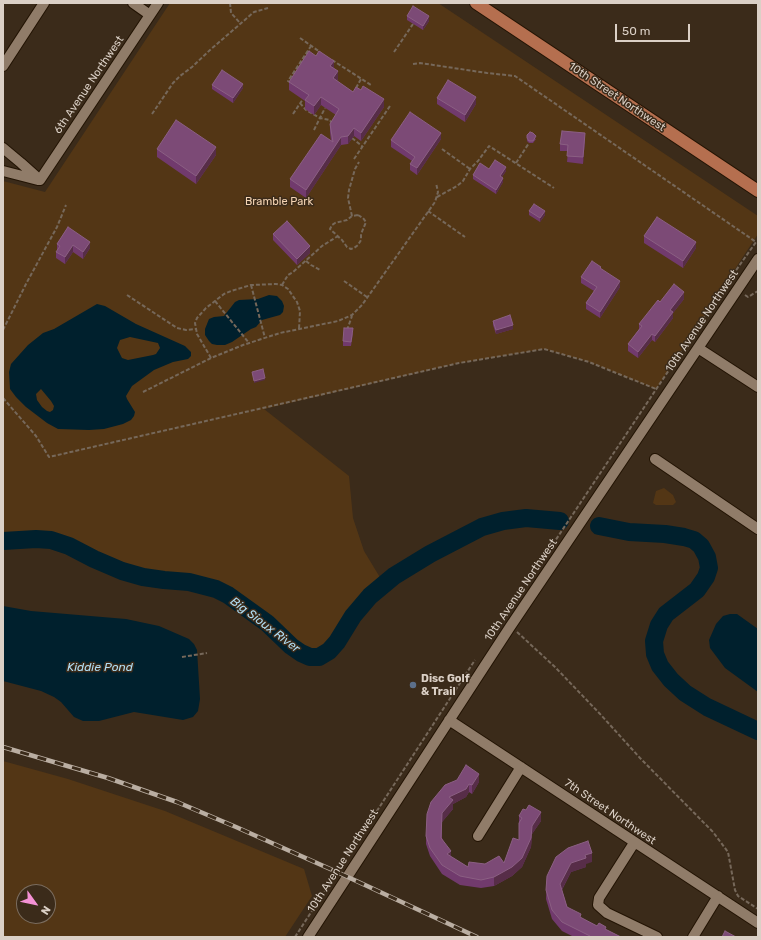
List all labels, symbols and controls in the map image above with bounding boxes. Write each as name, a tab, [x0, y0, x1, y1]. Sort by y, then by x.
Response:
scale bar	[617, 16, 692, 42]
text: 50 m	[622, 24, 650, 38]
street label: 6th Avenue Northwest	[51, 33, 127, 137]
street label: 10th Street Northwest	[566, 60, 668, 134]
park label: Bramble Park	[245, 195, 313, 209]
street label: 10th Avenue Northwest	[663, 267, 741, 375]
street label: 10th Avenue Northwest	[482, 536, 560, 644]
water label: Big Sioux River	[227, 594, 303, 656]
water label: Kiddie Pond	[67, 661, 133, 675]
place label: Disc Golf & Trail	[421, 672, 470, 698]
marker: Disc Golf & Trail	[408, 680, 418, 690]
street label: 7th Street Northwest	[562, 776, 658, 848]
street label: 10th Avenue Northwest	[305, 807, 381, 915]
north arrow	[16, 884, 56, 924]
text: N	[38, 903, 53, 917]

